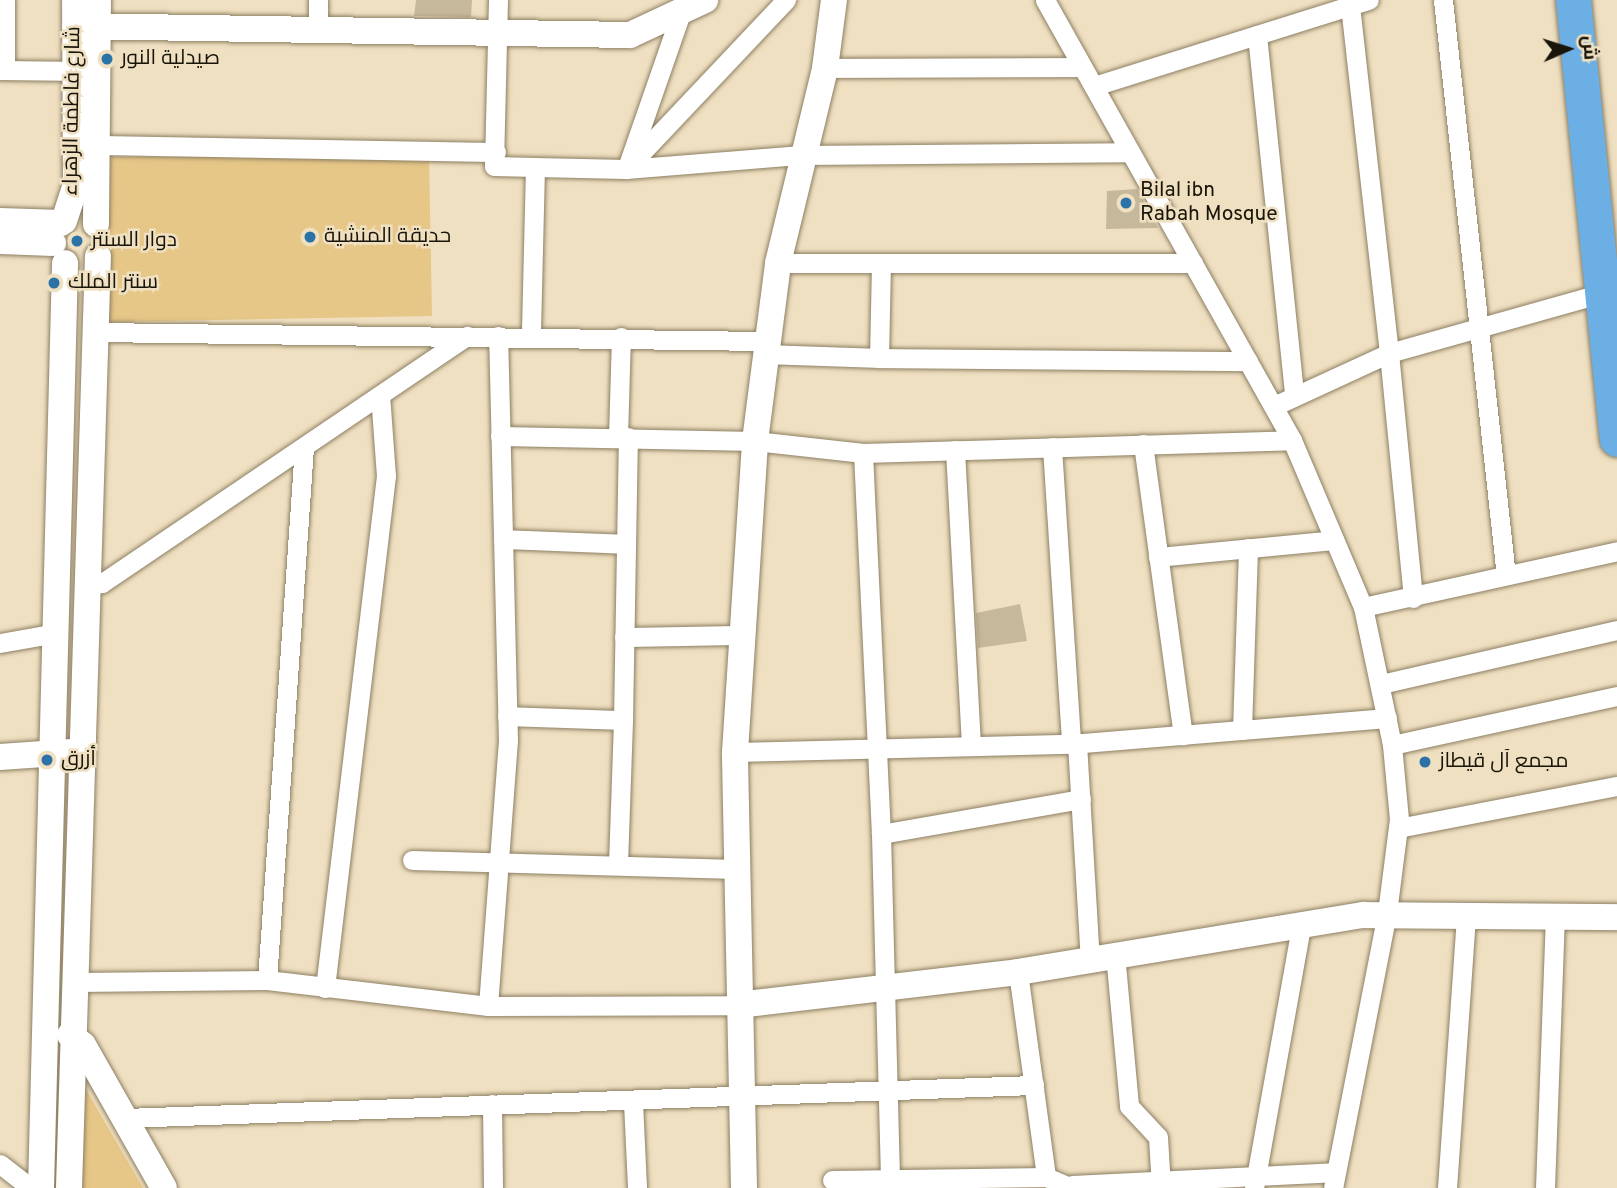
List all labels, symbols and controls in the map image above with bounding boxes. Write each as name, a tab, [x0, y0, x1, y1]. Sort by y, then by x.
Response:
north arrow	[1533, 14, 1603, 84]
street label: شارع فاطمة الزهراء	[59, 26, 87, 196]
text: ش	[1576, 35, 1602, 61]
place label: صيدلية النور	[121, 46, 220, 72]
marker: صيدلية النور	[99, 51, 115, 67]
place label: Bilal ibn Rabah Mosque	[1140, 178, 1278, 228]
marker: Bilal ibn Rabah Mosque	[1118, 195, 1134, 211]
place label: حديقة المنشية	[324, 224, 451, 250]
place label: دوار السنتر	[91, 228, 177, 254]
marker: حديقة المنشية	[302, 229, 318, 245]
marker: دوار السنتر	[69, 233, 85, 249]
place label: سنتر الملك	[68, 270, 158, 296]
marker: سنتر الملك	[46, 275, 62, 291]
place label: أزرق	[61, 747, 96, 773]
place label: مجمع آل قيطاز	[1439, 749, 1568, 775]
marker: أزرق	[39, 752, 55, 768]
marker: مجمع آل قيطاز	[1417, 754, 1433, 770]

